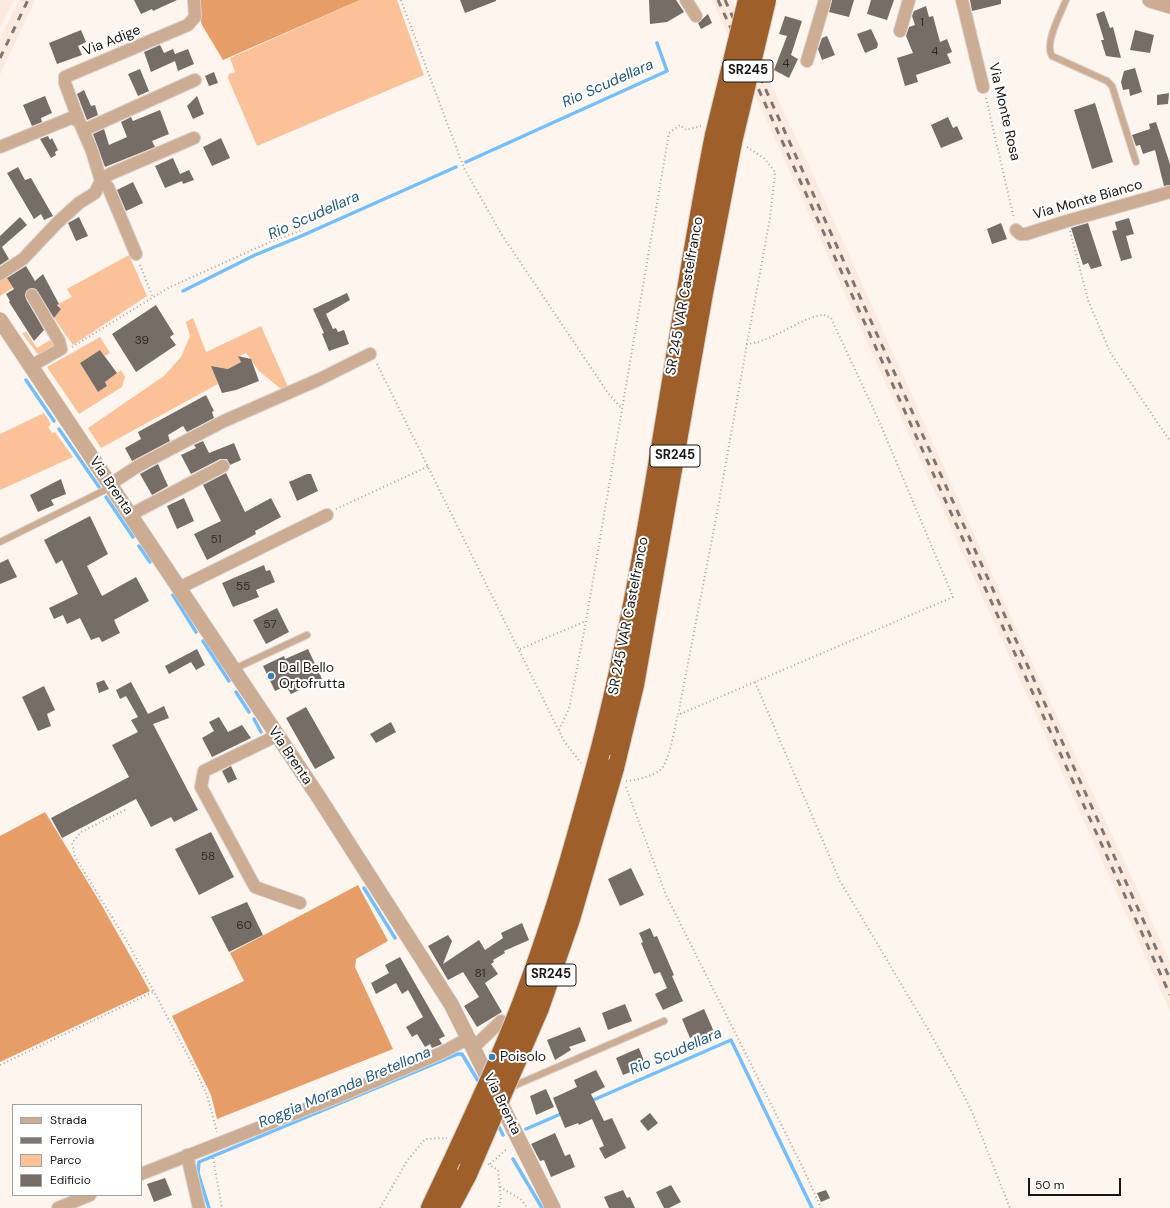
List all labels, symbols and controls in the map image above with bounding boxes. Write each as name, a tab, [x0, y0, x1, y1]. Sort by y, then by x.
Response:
house number: 1	[920, 16, 924, 30]
street label: Via Adige	[81, 22, 143, 60]
house number: 4	[931, 45, 939, 59]
water label: Rio Scudellara	[559, 56, 657, 112]
house number: 4	[782, 57, 790, 71]
road number: SR245	[723, 60, 773, 82]
street label: Via Monte Rosa	[985, 61, 1023, 163]
street label: Via Monte Bianco	[1031, 176, 1145, 224]
water label: Rio Scudellara	[265, 188, 363, 244]
street label: SR 245 VAR Castelfranco	[663, 215, 707, 377]
house number: 39	[135, 334, 149, 348]
road number: SR245	[650, 445, 700, 467]
street label: Via Brenta	[85, 454, 137, 518]
house number: 51	[210, 533, 222, 547]
street label: SR 245 VAR Castelfranco	[605, 536, 653, 696]
house number: 55	[236, 580, 250, 594]
house number: 57	[263, 618, 277, 632]
place label: Dal Bello Ortofrutta	[279, 660, 345, 692]
marker: Dal Bello Ortofrutta	[266, 671, 276, 681]
street label: Via Brenta	[264, 724, 316, 788]
house number: 58	[201, 850, 215, 864]
house number: 60	[236, 919, 252, 933]
road number: SR245	[526, 964, 576, 986]
house number: 81	[475, 967, 485, 981]
water label: Rio Scudellara	[627, 1024, 725, 1080]
water label: Roggia Moranda Bretellona	[256, 1043, 434, 1133]
place label: Poisolo	[500, 1049, 546, 1065]
marker: Poisolo	[487, 1052, 497, 1062]
street label: Via Brenta	[480, 1070, 524, 1138]
legend	[12, 1104, 142, 1196]
text: Strada	[50, 1112, 87, 1128]
text: Ferrovia	[50, 1132, 94, 1148]
text: Parco	[50, 1152, 81, 1168]
scale bar	[1030, 1170, 1123, 1196]
text: Edificio	[50, 1172, 91, 1188]
text: 50 m	[1035, 1177, 1064, 1193]

